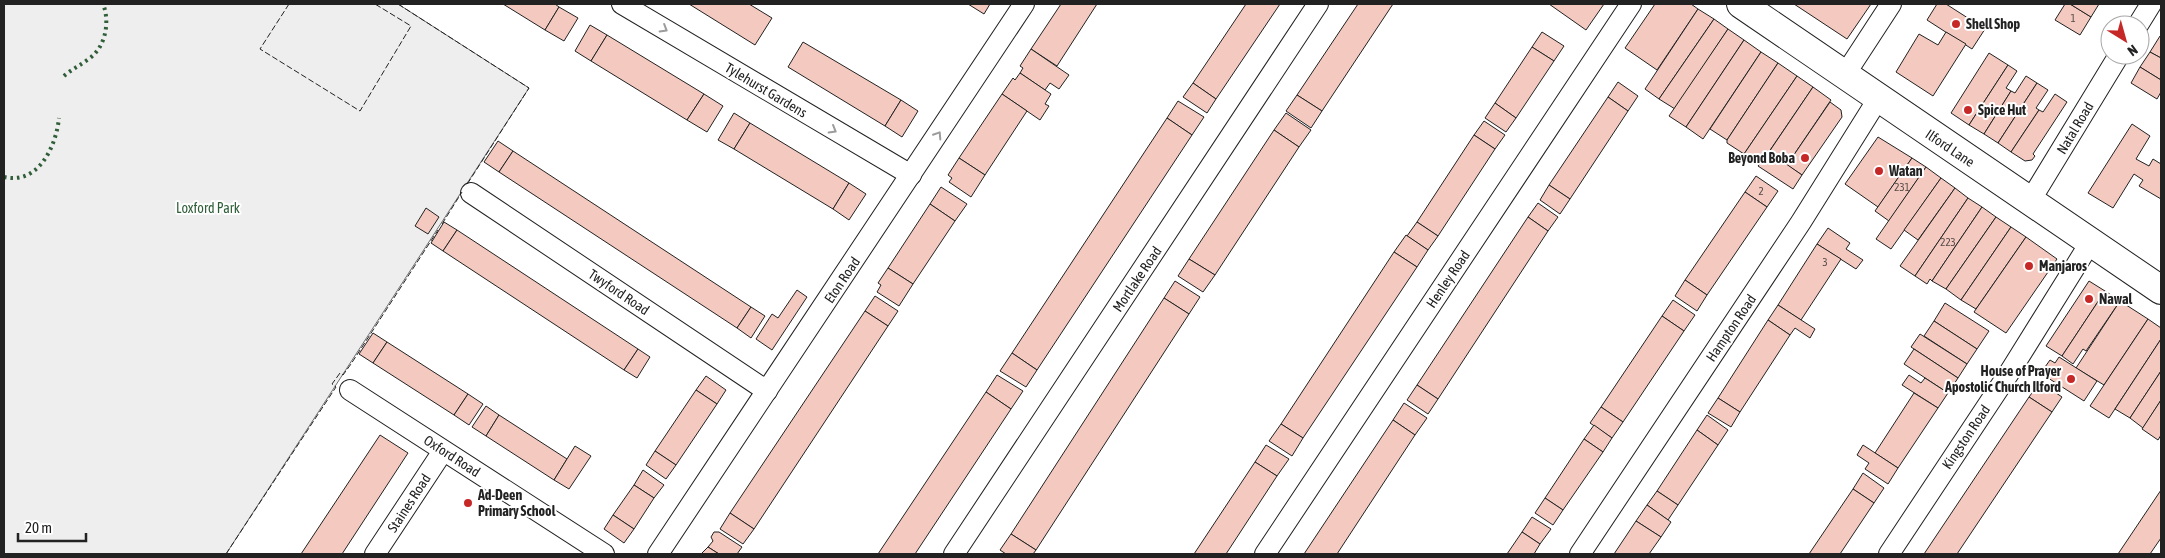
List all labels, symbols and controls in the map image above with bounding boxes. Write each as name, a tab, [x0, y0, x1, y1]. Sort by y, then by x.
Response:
house number: 1	[2070, 12, 2076, 24]
north arrow	[2100, 15, 2150, 65]
place label: Shell Shop	[1966, 16, 2021, 32]
marker: Shell Shop	[1950, 18, 1962, 30]
one-way arrow	[658, 22, 667, 32]
text: N	[2125, 42, 2141, 59]
street label: Tylehurst Gardens	[722, 59, 810, 121]
street label: Natal Road	[2053, 99, 2097, 157]
place label: Spice Hut	[1978, 102, 2026, 118]
marker: Spice Hut	[1962, 104, 1974, 116]
one-way arrow	[828, 124, 837, 134]
street label: Ilford Lane	[1923, 126, 1977, 170]
one-way arrow	[931, 131, 941, 140]
place label: Beyond Boba	[1728, 150, 1795, 166]
marker: Beyond Boba	[1799, 152, 1811, 164]
place label: Watan	[1888, 163, 1923, 179]
marker: Watan	[1873, 165, 1885, 177]
house number: 231	[1894, 181, 1910, 193]
house number: 2	[1758, 185, 1764, 197]
park label: Loxford Park	[176, 200, 240, 216]
house number: 223	[1940, 236, 1956, 248]
street label: Mortlake Road	[1109, 243, 1165, 315]
street label: Henley Road	[1423, 247, 1473, 311]
street label: Eton Road	[821, 254, 863, 306]
house number: 3	[1822, 256, 1828, 268]
place label: Manjaros	[2039, 258, 2087, 274]
marker: Manjaros	[2023, 260, 2035, 272]
street label: Twyford Road	[586, 266, 652, 318]
street label: Hampton Road	[1703, 291, 1759, 365]
place label: Nawal	[2099, 291, 2132, 307]
marker: Nawal	[2083, 293, 2095, 305]
place label: House of Prayer Apostolic Church Ilford	[1944, 363, 2062, 395]
marker: House of Prayer Apostolic Church Ilford	[2065, 373, 2077, 385]
street label: Kingston Road	[1939, 402, 1993, 472]
street label: Oxford Road	[421, 432, 483, 480]
street label: Staines Road	[384, 471, 434, 535]
place label: Ad-Deen Primary School	[477, 487, 556, 519]
marker: Ad-Deen Primary School	[462, 497, 474, 509]
scale bar	[18, 510, 85, 542]
text: 20 m	[25, 519, 52, 536]

